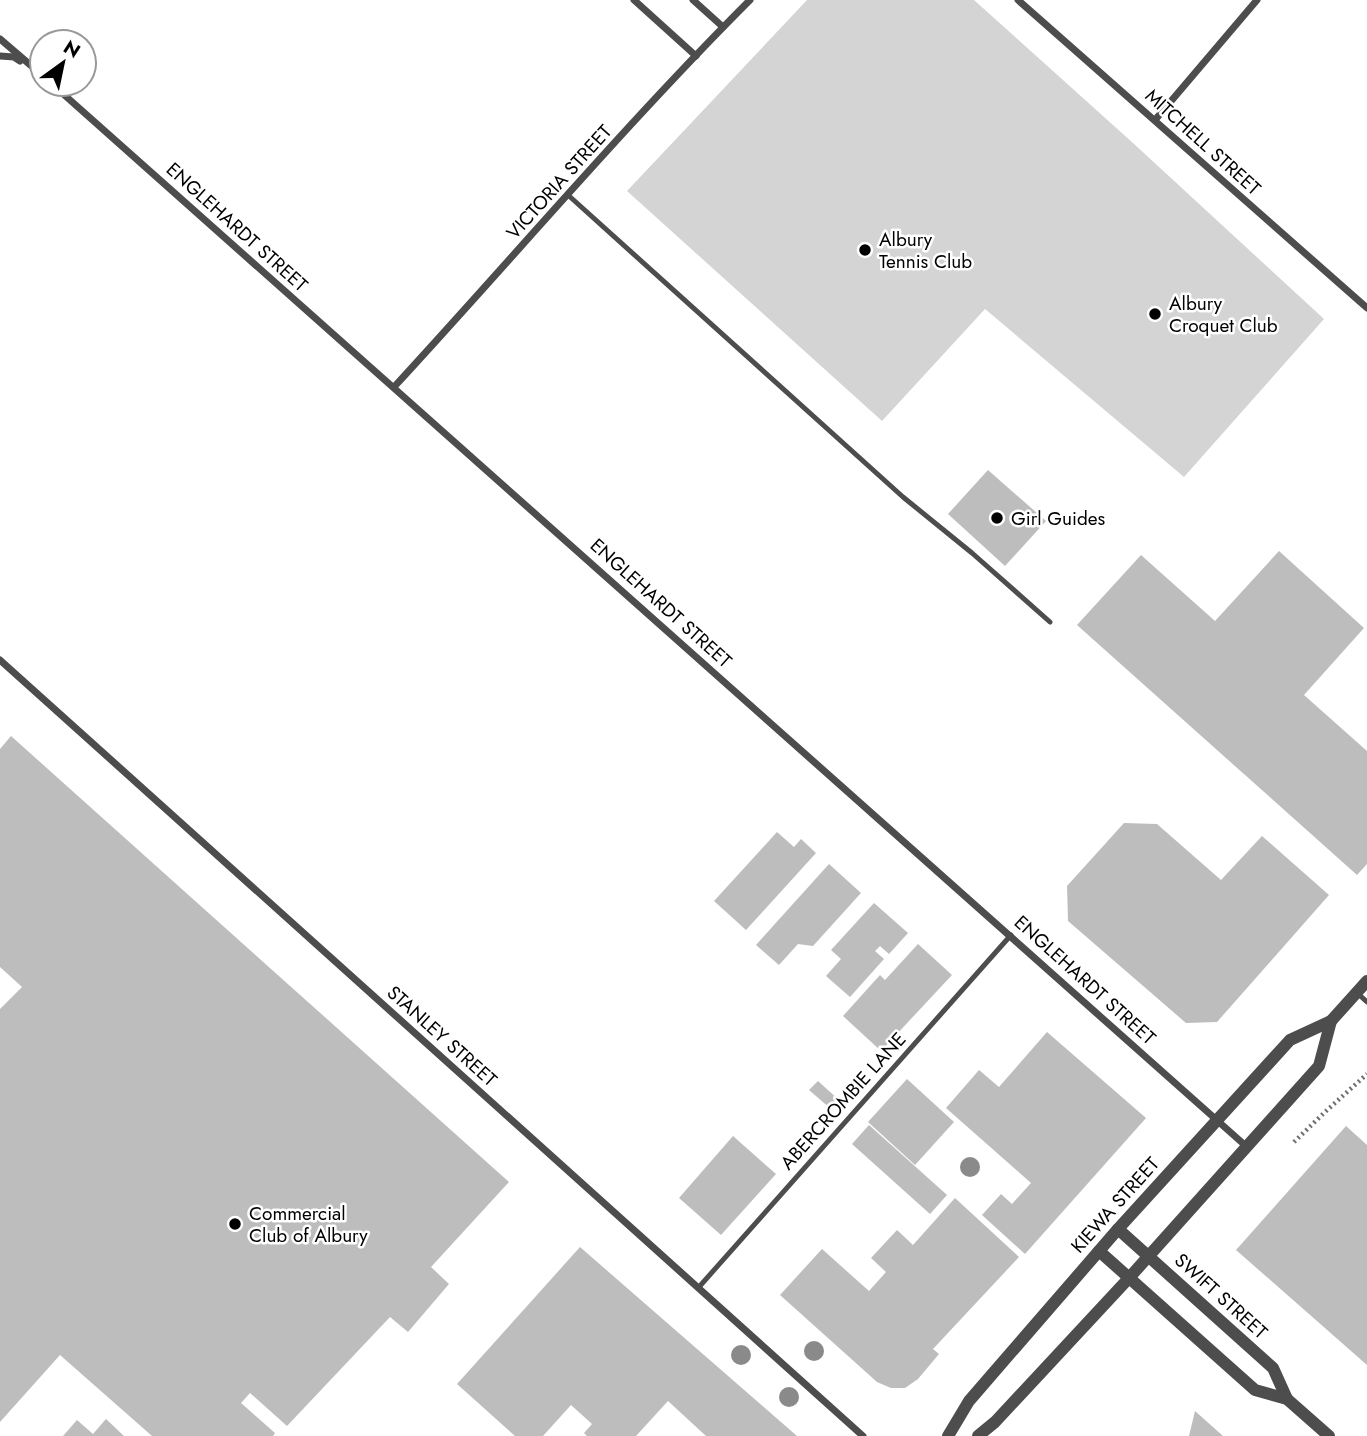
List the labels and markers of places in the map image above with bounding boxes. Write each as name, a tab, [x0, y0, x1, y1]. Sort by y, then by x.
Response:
place label: Albury Tennis Club	[879, 226, 972, 275]
marker: Albury Tennis Club	[857, 242, 873, 258]
place label: Albury Croquet Club	[1169, 290, 1278, 339]
marker: Albury Croquet Club	[1147, 306, 1163, 322]
place label: Girl Guides	[1011, 505, 1106, 532]
marker: Girl Guides	[989, 510, 1005, 526]
place label: Commercial Club of Albury	[249, 1200, 368, 1249]
marker: Commercial Club of Albury	[227, 1216, 243, 1232]

